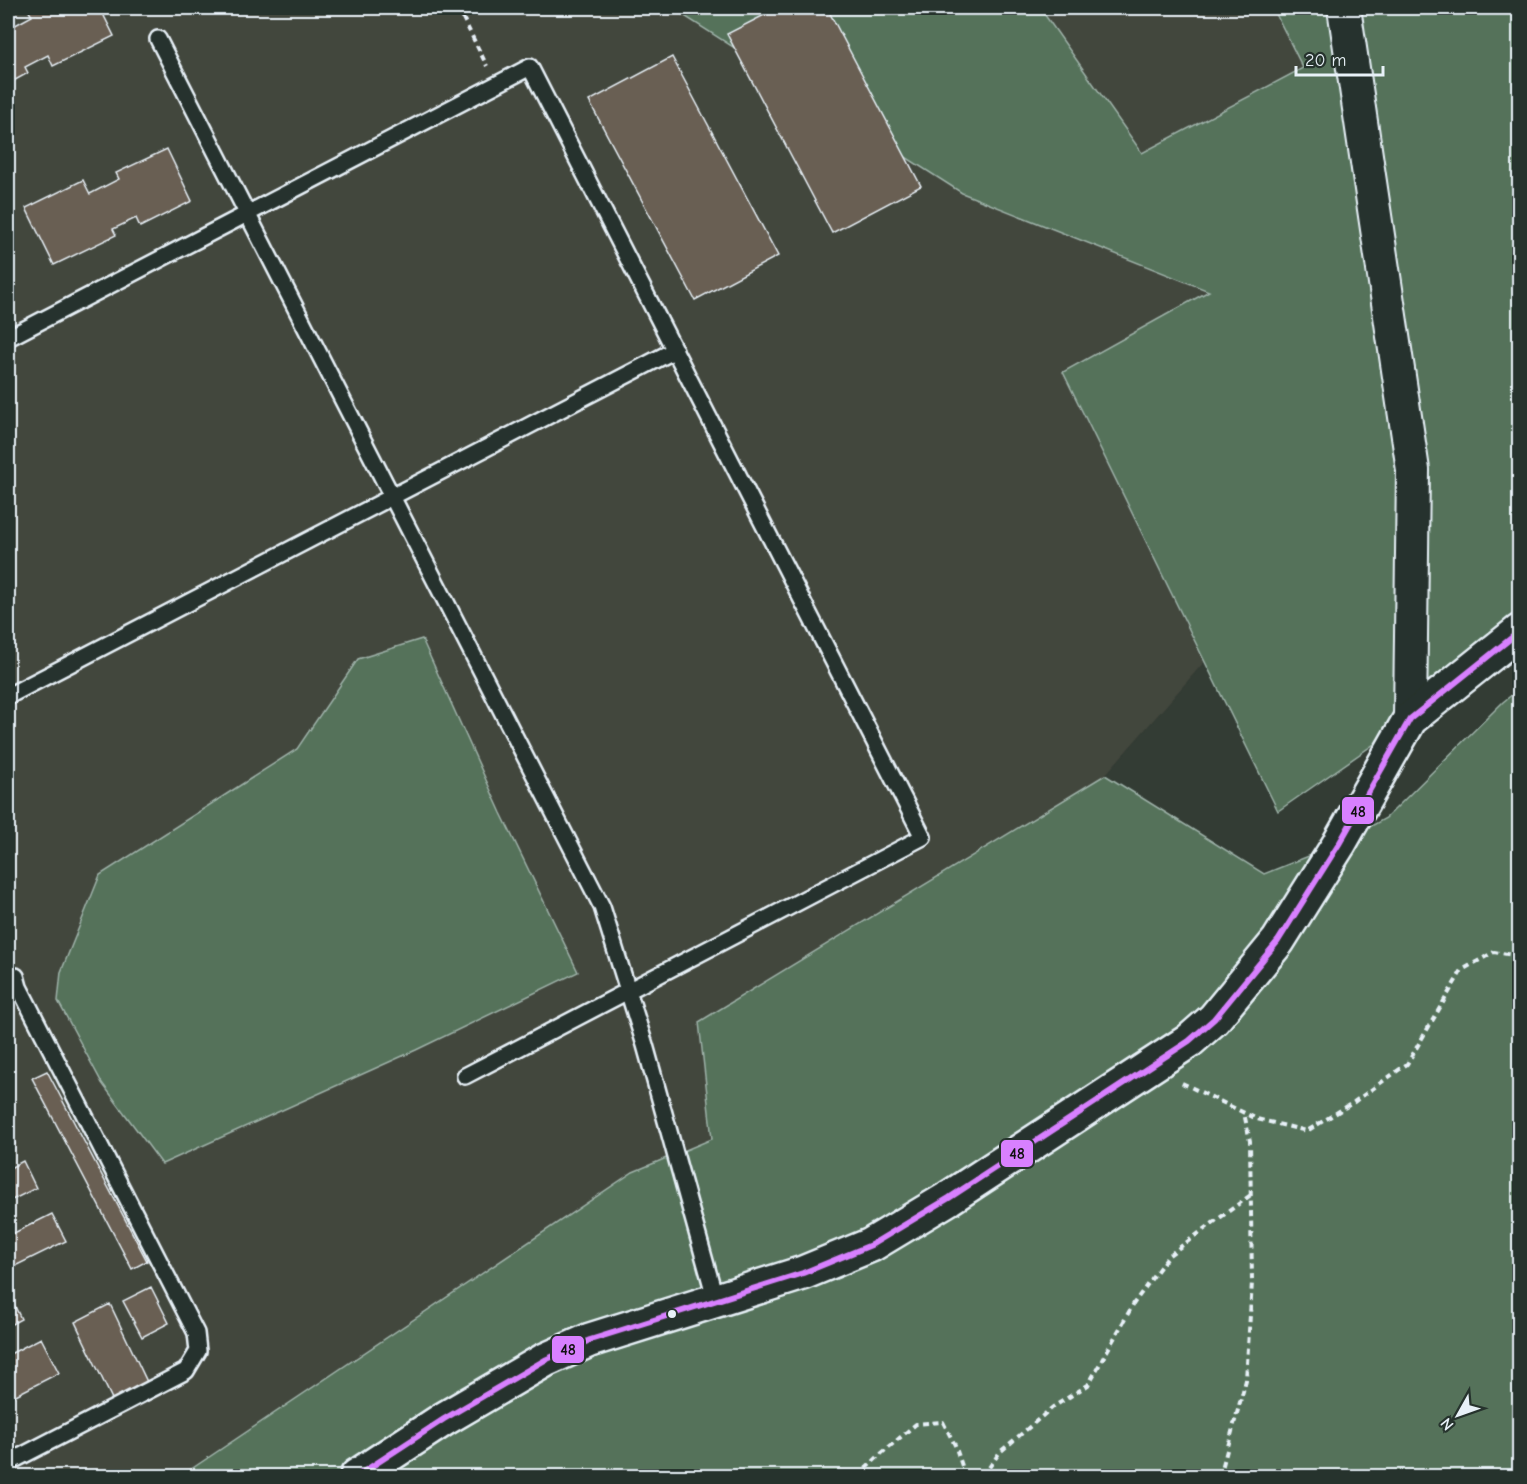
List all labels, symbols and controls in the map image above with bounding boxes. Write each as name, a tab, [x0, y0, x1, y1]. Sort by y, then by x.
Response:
scale bar	[1296, 39, 1383, 77]
text: 20 m	[1305, 50, 1346, 71]
line badge: 48	[1341, 796, 1375, 825]
text: 48	[1350, 803, 1366, 821]
line badge: 48	[1000, 1139, 1034, 1168]
text: 48	[1009, 1145, 1025, 1163]
unlabelled marker	[666, 1308, 678, 1320]
line badge: 48	[551, 1335, 585, 1364]
text: 48	[560, 1341, 576, 1359]
north arrow	[1428, 1385, 1488, 1445]
text: N	[1437, 1414, 1458, 1434]

